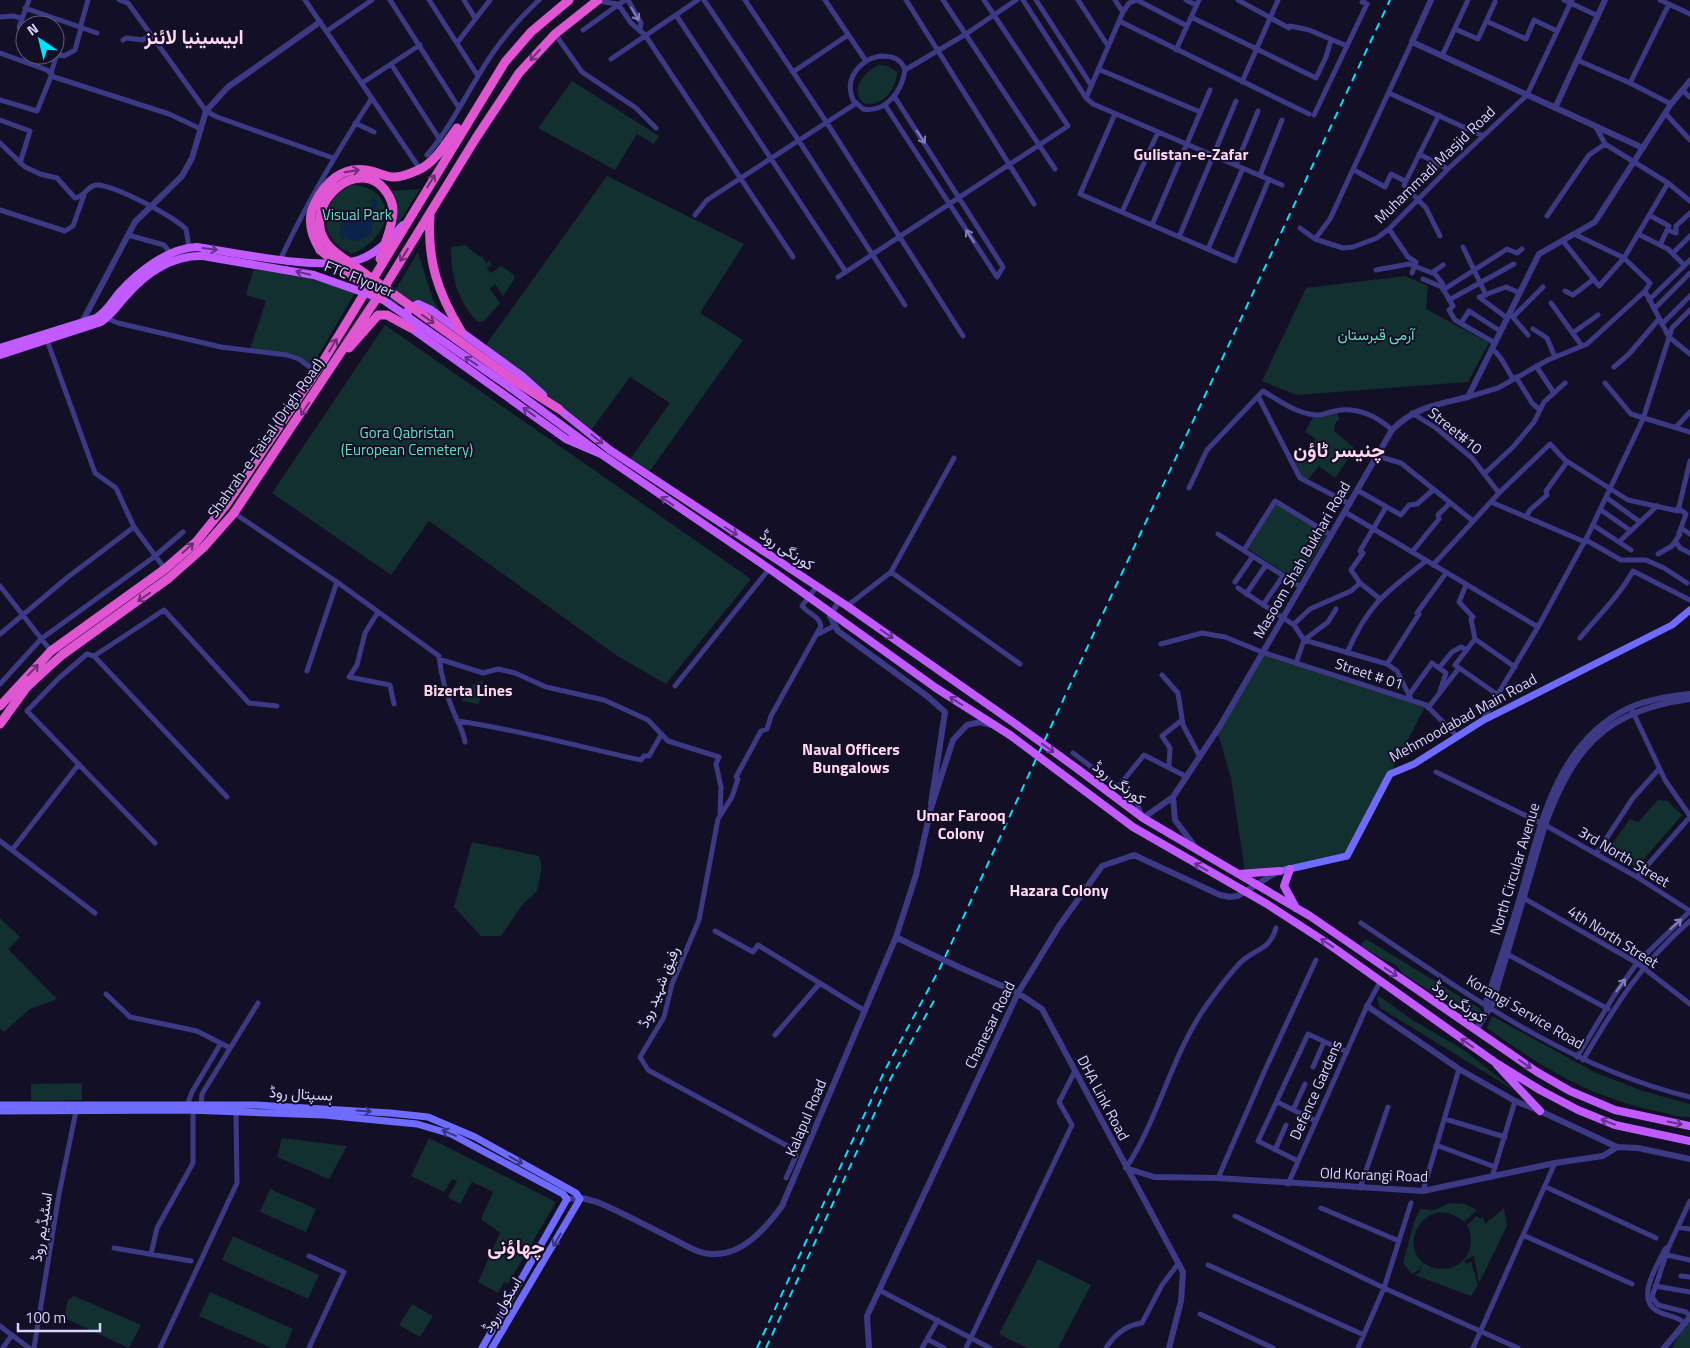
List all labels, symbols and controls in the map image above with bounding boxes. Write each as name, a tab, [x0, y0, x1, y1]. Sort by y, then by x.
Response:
one-way arrow	[631, 7, 641, 21]
north arrow	[15, 15, 65, 65]
text: N	[22, 18, 42, 40]
district label: ابيسينيا لائنز	[143, 21, 244, 52]
one-way arrow	[529, 48, 541, 61]
street label: Muhammadi Masjid Road	[1369, 101, 1500, 229]
one-way arrow	[916, 129, 926, 143]
district label: Gulistan-e-Zafar	[1134, 142, 1248, 166]
one-way arrow	[343, 166, 359, 175]
one-way arrow	[426, 174, 436, 188]
park label: Visual Park	[322, 203, 392, 226]
one-way arrow	[965, 229, 975, 243]
one-way arrow	[202, 244, 218, 254]
one-way arrow	[399, 247, 409, 261]
street label: FTC Flyover	[321, 254, 397, 303]
one-way arrow	[295, 267, 311, 277]
one-way arrow	[420, 314, 434, 324]
park label: آرمی قبرستان	[1337, 323, 1416, 346]
one-way arrow	[328, 338, 338, 353]
street label: Shahrah-e-Faisal (Drigh Road)	[202, 353, 330, 522]
one-way arrow	[464, 356, 478, 366]
one-way arrow	[299, 401, 309, 415]
street label: Street#10	[1423, 402, 1487, 460]
one-way arrow	[522, 407, 536, 417]
park label: Gora Qabristan (European Cemetery)	[341, 421, 473, 461]
one-way arrow	[590, 434, 603, 445]
district label: چنیسر ٹاؤن	[1293, 434, 1385, 465]
street label: Masoom Shah Bukhari Road	[1247, 477, 1356, 643]
one-way arrow	[661, 496, 675, 506]
street label: کورنگی روڈ	[755, 523, 819, 576]
one-way arrow	[724, 526, 738, 536]
one-way arrow	[182, 543, 195, 554]
one-way arrow	[137, 592, 151, 602]
one-way arrow	[880, 629, 894, 639]
street label: Street # 01	[1332, 652, 1406, 695]
one-way arrow	[27, 663, 39, 676]
street label: Mehmoodabad Main Road	[1385, 667, 1541, 768]
district label: Bizerta Lines	[423, 678, 513, 702]
one-way arrow	[949, 696, 963, 706]
district label: Naval Officers Bungalows	[802, 737, 900, 779]
one-way arrow	[1041, 742, 1054, 753]
street label: کورنگی روڈ	[1088, 755, 1151, 810]
street label: North Circular Avenue	[1483, 800, 1546, 938]
district label: Umar Farooq Colony	[916, 803, 1006, 845]
street label: 3rd North Street	[1574, 820, 1675, 893]
one-way arrow	[1195, 862, 1209, 872]
district label: Hazara Colony	[1010, 878, 1108, 902]
street label: 4th North Street	[1563, 899, 1664, 974]
one-way arrow	[1669, 918, 1682, 930]
one-way arrow	[1320, 938, 1334, 948]
street label: رفیق شہید روڈ	[632, 943, 685, 1031]
one-way arrow	[1384, 967, 1398, 977]
street label: Korangi Service Road	[1462, 968, 1588, 1055]
street label: کورنگی روڈ	[1428, 975, 1491, 1029]
street label: Chanesar Road	[958, 977, 1021, 1072]
one-way arrow	[1616, 979, 1627, 992]
street label: Defence Gardens	[1283, 1036, 1348, 1143]
one-way arrow	[1460, 1038, 1474, 1048]
street label: DHA Link Road	[1071, 1051, 1136, 1144]
one-way arrow	[1518, 1059, 1532, 1069]
street label: Kalapul Road	[779, 1076, 832, 1160]
street label: ہسپتال روڈ	[269, 1080, 333, 1107]
one-way arrow	[355, 1106, 371, 1115]
one-way arrow	[1601, 1117, 1617, 1126]
one-way arrow	[1666, 1119, 1682, 1128]
one-way arrow	[441, 1128, 456, 1137]
one-way arrow	[508, 1155, 522, 1165]
street label: Old Korangi Road	[1319, 1161, 1429, 1188]
street label: اسٹیڈیم روڈ	[25, 1191, 58, 1263]
district label: چھاؤنی	[487, 1231, 545, 1262]
one-way arrow	[551, 1232, 561, 1246]
street label: اسکول روڈ	[476, 1273, 527, 1337]
scale bar	[18, 1300, 100, 1332]
text: 100 m	[25, 1306, 66, 1329]

